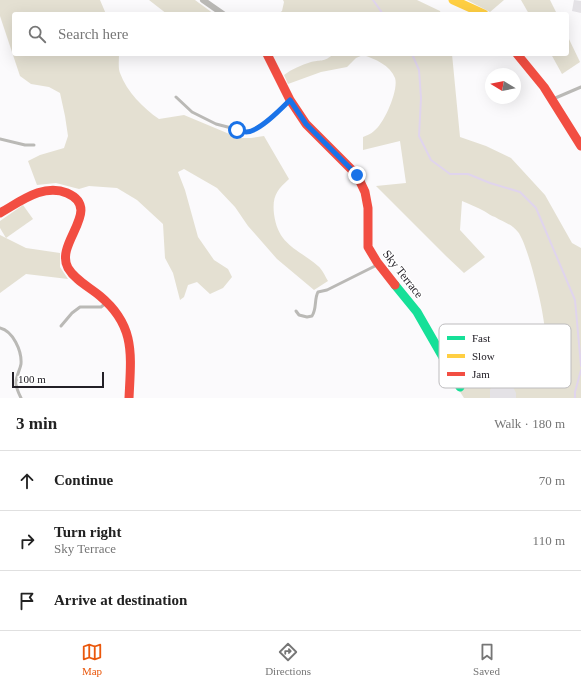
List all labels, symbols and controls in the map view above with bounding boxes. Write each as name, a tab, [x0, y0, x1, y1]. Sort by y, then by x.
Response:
search box	[12, 12, 569, 56]
icon: search	[26, 23, 48, 45]
text: Search here	[58, 26, 128, 42]
north arrow	[485, 68, 521, 104]
route start	[228, 121, 246, 139]
route end	[348, 166, 366, 184]
street label: Sky Terrace	[380, 247, 426, 301]
legend	[439, 324, 571, 388]
text: Fast	[472, 332, 490, 344]
text: Slow	[472, 350, 495, 362]
text: Jam	[472, 368, 490, 380]
scale bar	[12, 370, 104, 389]
text: 100 m	[18, 373, 46, 385]
text: 3 min	[16, 414, 57, 433]
text: Walk · 180 m	[494, 416, 565, 431]
icon: ahead	[16, 470, 38, 492]
text: Continue	[54, 472, 113, 488]
text: 70 m	[539, 473, 565, 488]
text: Turn right	[54, 524, 121, 540]
icon: right	[16, 530, 38, 552]
text: 110 m	[533, 533, 565, 548]
text: Sky Terrace	[54, 541, 116, 556]
icon: arrive	[16, 590, 38, 612]
text: Arrive at destination	[54, 592, 187, 608]
tab: Map	[81, 641, 103, 677]
tab: Directions	[265, 641, 311, 677]
tab: Saved	[473, 641, 500, 677]

